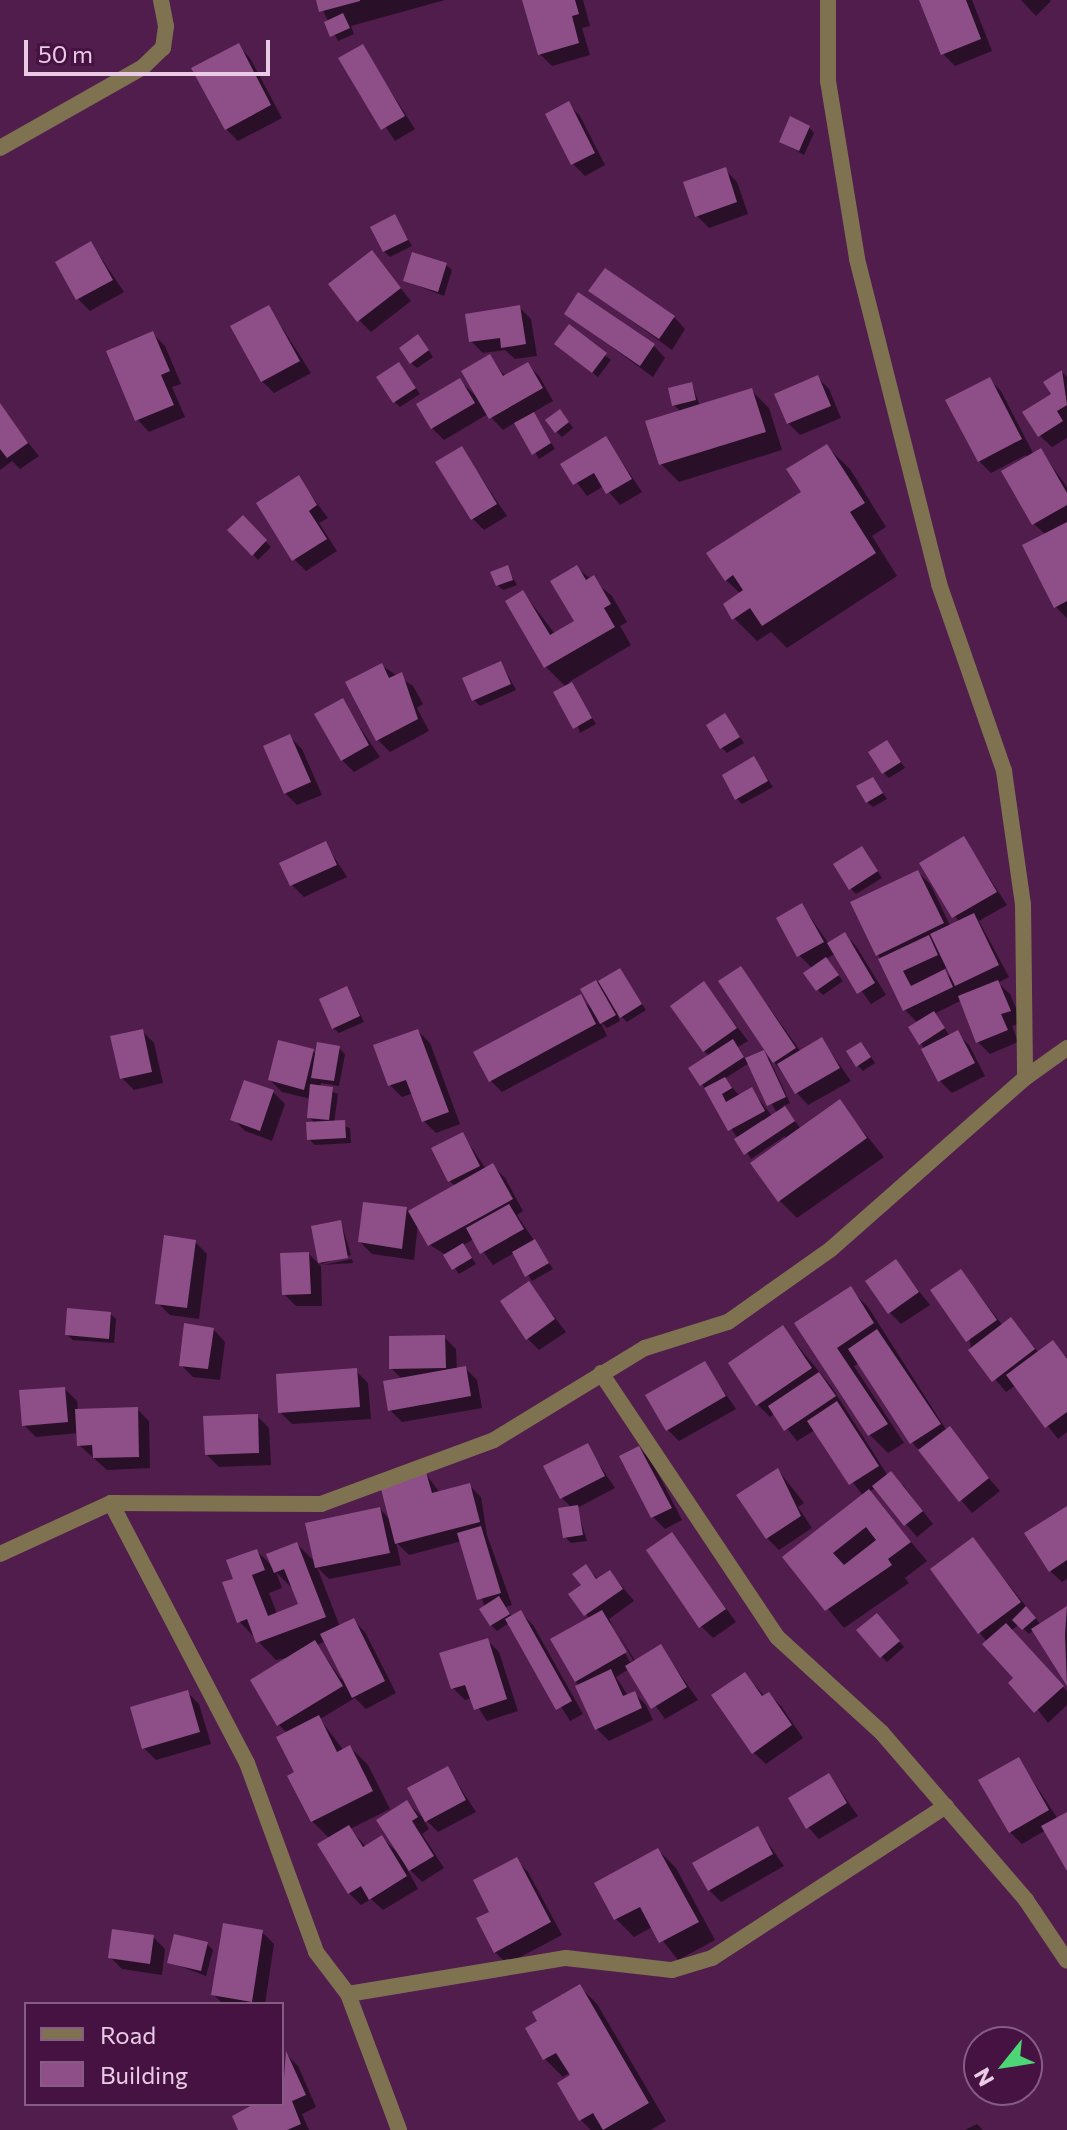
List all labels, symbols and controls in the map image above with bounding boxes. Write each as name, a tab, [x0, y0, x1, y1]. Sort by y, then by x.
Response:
scale bar	[28, 24, 274, 74]
text: 50 m	[38, 39, 93, 68]
legend	[24, 2002, 284, 2106]
text: Road	[100, 2020, 156, 2049]
north arrow	[963, 2026, 1043, 2106]
text: Building	[100, 2060, 188, 2089]
text: N	[968, 2063, 999, 2091]

